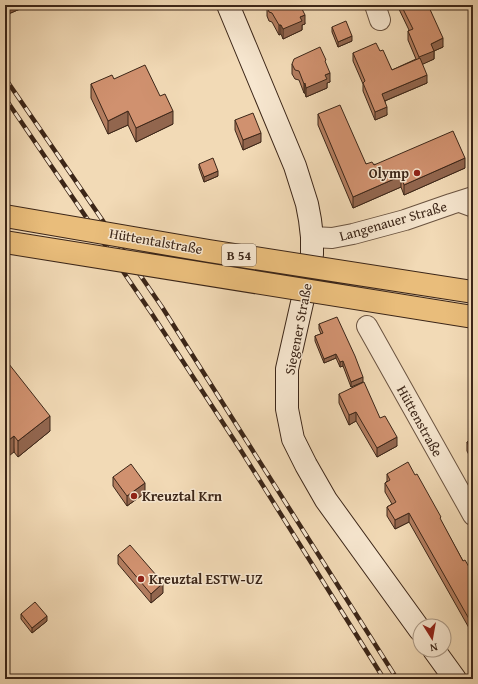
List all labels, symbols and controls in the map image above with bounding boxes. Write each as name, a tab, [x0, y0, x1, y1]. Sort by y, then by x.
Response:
place label: Olymp	[369, 163, 409, 183]
marker: Olymp	[412, 168, 422, 178]
street label: Langenauer Straße	[337, 196, 450, 246]
street label: Hüttentalstraße	[108, 223, 205, 259]
road number: B 54	[222, 244, 256, 266]
street label: Siegener Straße	[279, 281, 317, 377]
street label: Hüttenstraße	[392, 382, 448, 461]
place label: Kreuztal Krn	[142, 486, 223, 506]
marker: Kreuztal Krn	[129, 491, 139, 501]
place label: Kreuztal ESTW-UZ	[149, 569, 263, 589]
marker: Kreuztal ESTW-UZ	[136, 574, 146, 584]
north arrow	[412, 618, 452, 658]
text: N	[428, 639, 439, 656]

